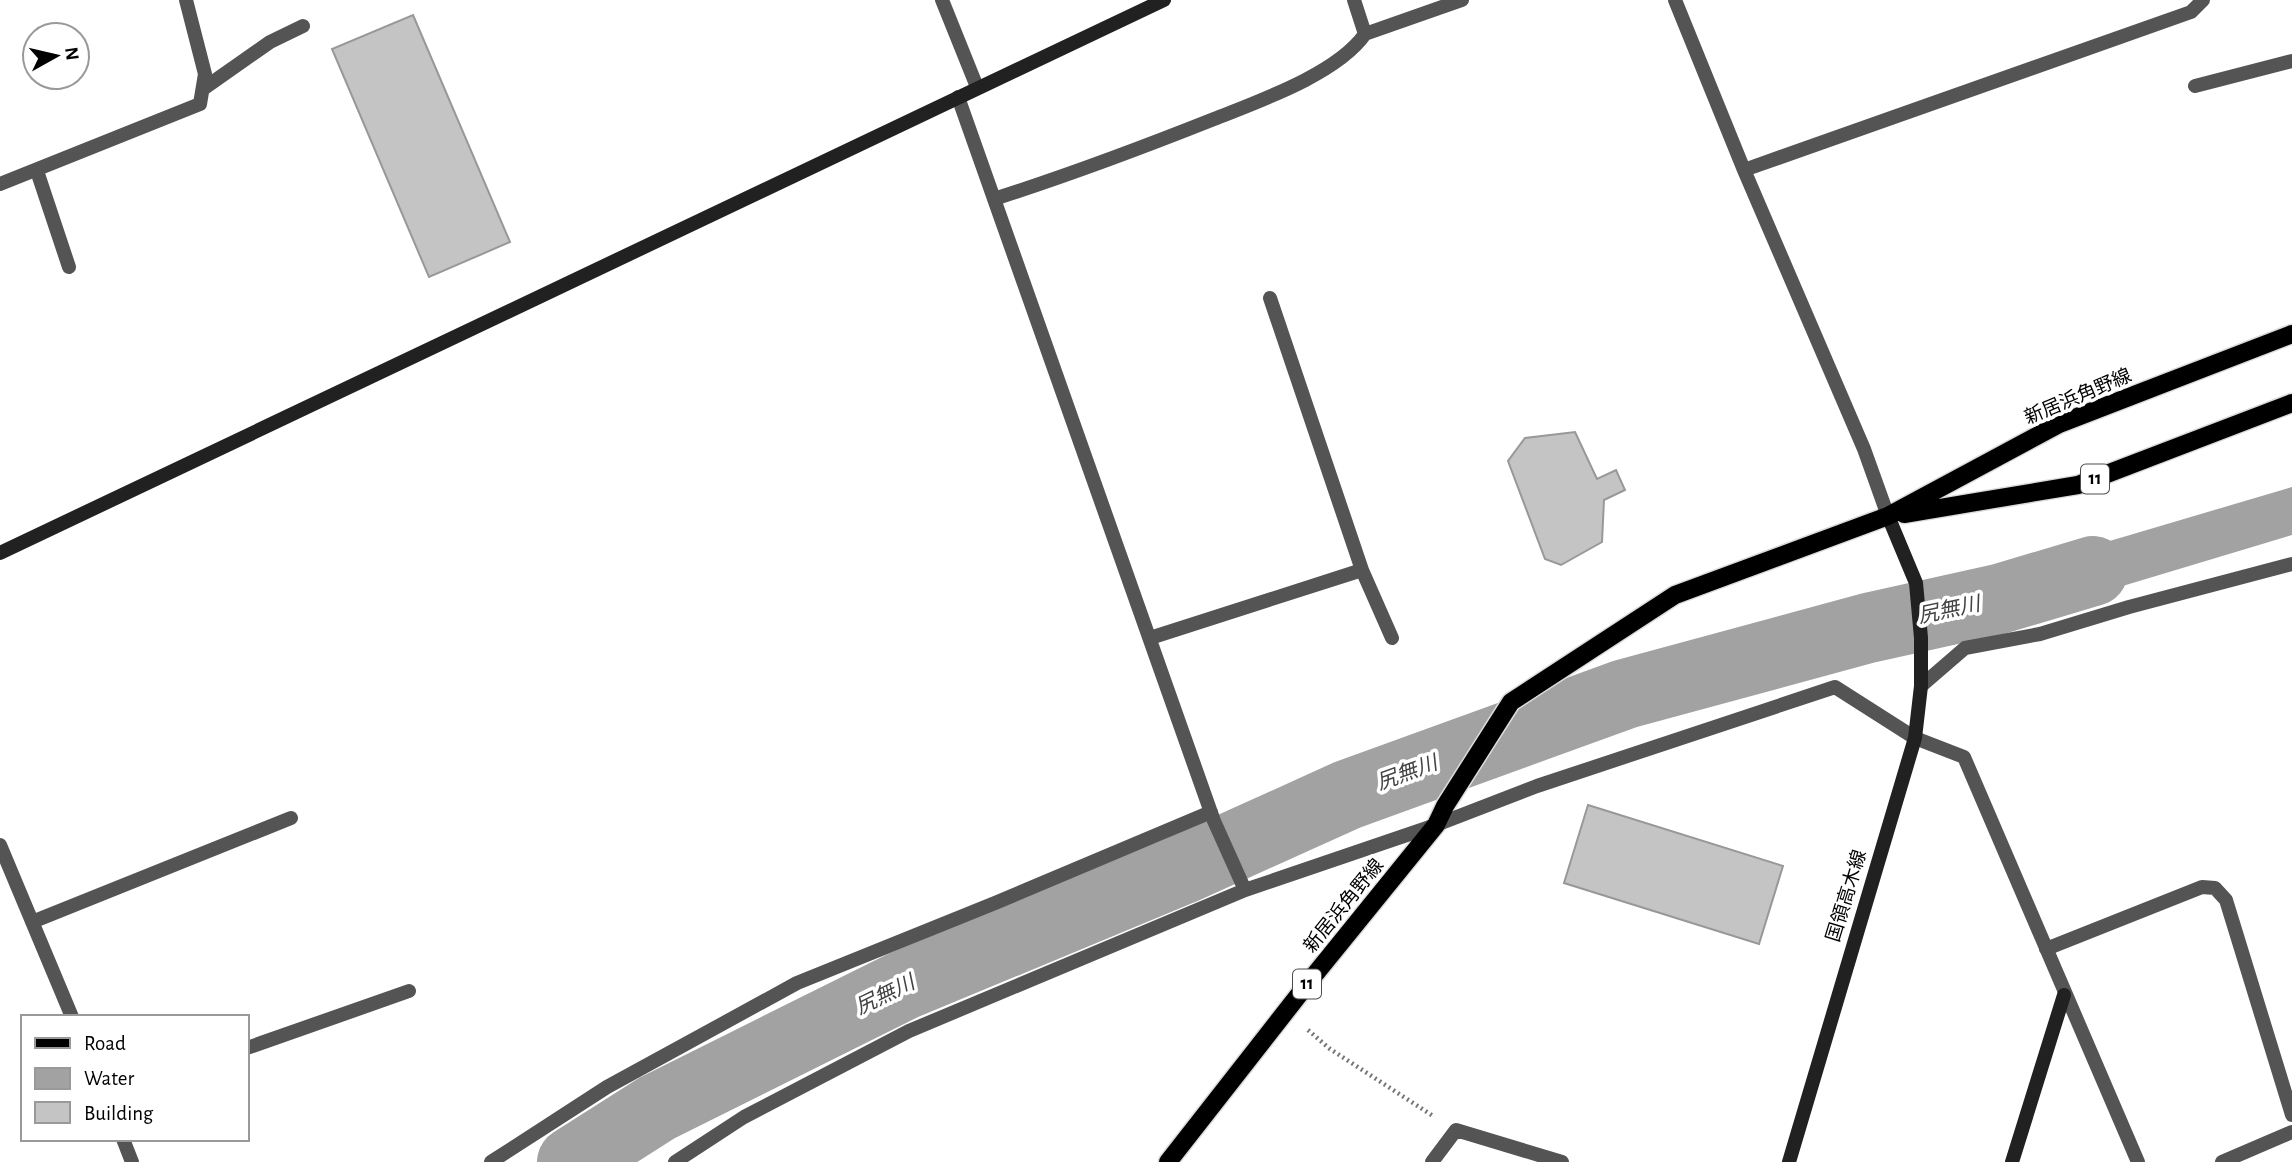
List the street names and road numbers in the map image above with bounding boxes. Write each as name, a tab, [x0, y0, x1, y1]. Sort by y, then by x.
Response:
street label: 新居浜角野線	[2021, 364, 2134, 428]
road number: 11	[2081, 464, 2109, 494]
street label: 国領高木線	[1823, 847, 1870, 944]
street label: 新居浜角野線	[1299, 854, 1387, 956]
road number: 11	[1293, 970, 1321, 999]

